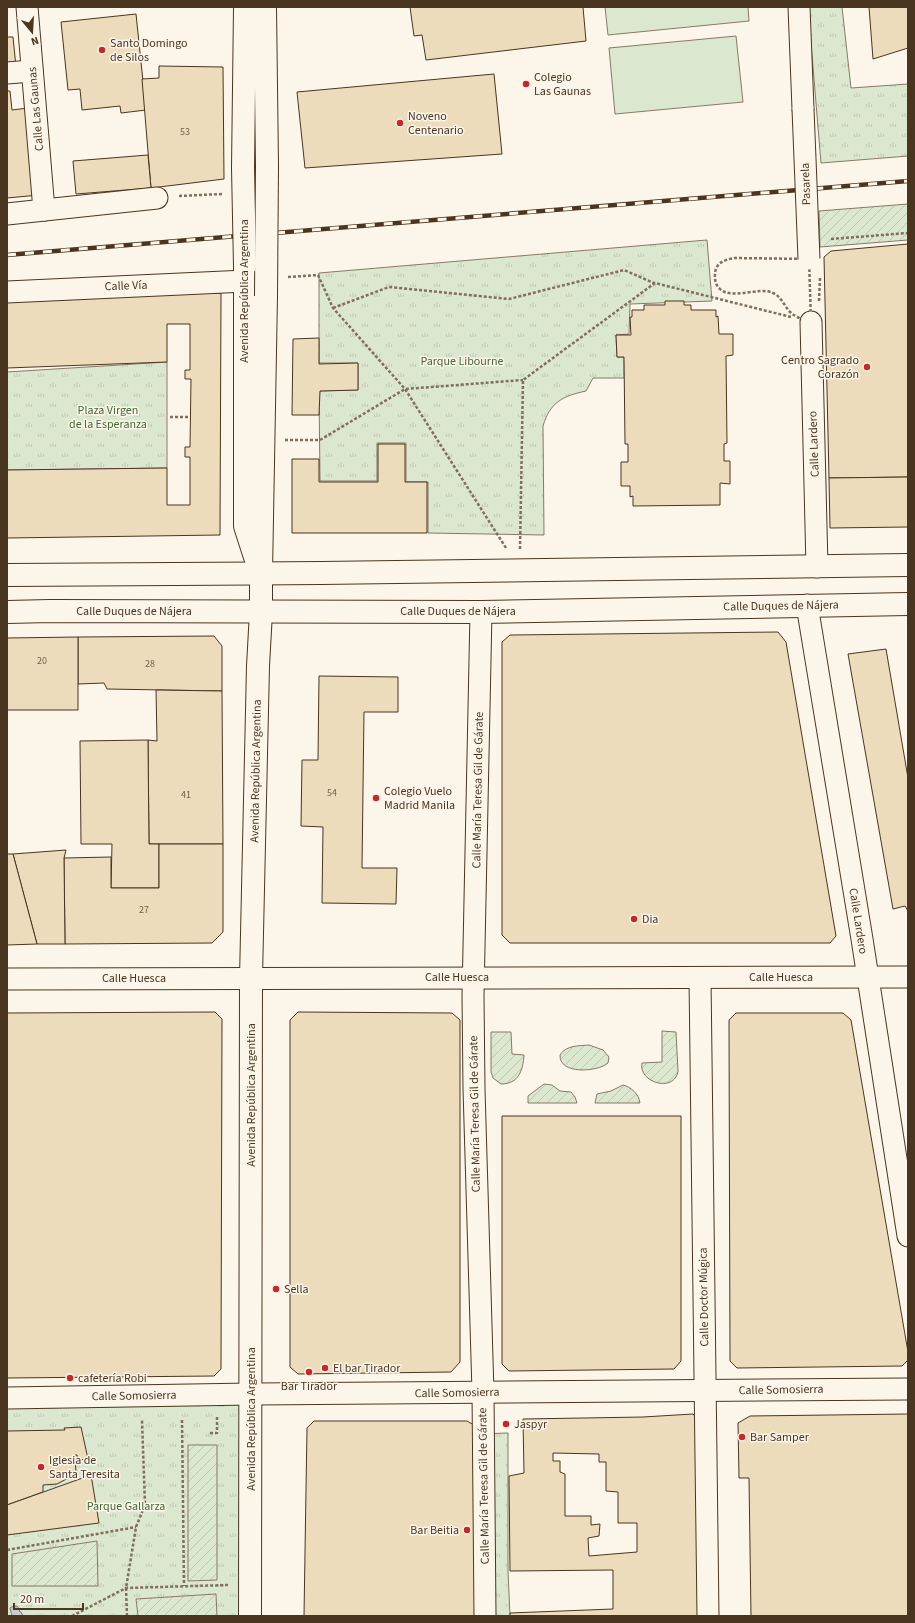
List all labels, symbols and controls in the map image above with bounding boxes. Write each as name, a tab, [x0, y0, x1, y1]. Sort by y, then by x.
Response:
north arrow	[12, 12, 52, 52]
text: N	[29, 33, 41, 49]
place label: Santo Domingo de Silos	[110, 35, 188, 66]
marker: Santo Domingo de Silos	[97, 45, 107, 55]
street label: Calle Las Gaunas	[24, 66, 48, 152]
place label: Colegio Las Gaunas	[534, 69, 591, 100]
marker: Colegio Las Gaunas	[521, 79, 531, 89]
place label: Noveno Centenario	[408, 108, 463, 139]
marker: Noveno Centenario	[395, 118, 405, 128]
house number: 53	[180, 125, 190, 139]
street label: Pasarela	[797, 162, 815, 206]
street label: Avenida República Argentina	[236, 219, 253, 363]
street label: Calle Vía	[104, 277, 148, 295]
place label: Centro Sagrado Corazón	[781, 352, 859, 383]
park label: Parque Libourne	[420, 353, 504, 370]
marker: Centro Sagrado Corazón	[862, 362, 872, 372]
park label: Plaza Virgen de la Esperanza	[69, 402, 147, 433]
street label: Calle Lardero	[804, 410, 824, 478]
street label: Calle Duques de Nájera	[723, 596, 839, 616]
street label: Calle Duques de Nájera	[76, 603, 192, 620]
street label: Calle Duques de Nájera	[400, 603, 516, 620]
house number: 20	[37, 654, 47, 668]
house number: 28	[145, 657, 155, 671]
street label: Avenida República Argentina	[246, 699, 266, 843]
street label: Calle María Teresa Gil de Gárate	[468, 711, 488, 868]
place label: Colegio Vuelo Madrid Manila	[384, 783, 455, 814]
house number: 54	[327, 786, 337, 800]
house number: 41	[181, 788, 191, 802]
marker: Colegio Vuelo Madrid Manila	[371, 793, 381, 803]
street label: Calle Lardero	[844, 887, 872, 955]
house number: 27	[139, 903, 149, 917]
place label: Dia	[642, 911, 658, 928]
marker: Dia	[629, 914, 639, 924]
street label: Calle Huesca	[425, 969, 489, 986]
street label: Calle Huesca	[749, 969, 813, 986]
street label: Calle Huesca	[102, 970, 166, 987]
street label: Avenida República Argentina	[243, 1023, 260, 1167]
street label: Calle María Teresa Gil de Gárate	[465, 1035, 485, 1192]
street label: Calle Doctor Múgica	[695, 1247, 713, 1347]
place label: Sella	[284, 1281, 309, 1298]
marker: Sella	[271, 1284, 281, 1294]
street label: Avenida República Argentina	[243, 1347, 260, 1491]
place label: El bar Tirador	[333, 1360, 401, 1377]
marker: El bar Tirador	[320, 1363, 330, 1373]
marker: Bar Tirador	[304, 1367, 314, 1377]
place label: cafetería Robi	[78, 1370, 147, 1387]
marker: cafetería Robi	[65, 1373, 75, 1383]
place label: Bar Tirador	[281, 1378, 338, 1395]
street label: Calle Somosierra	[738, 1381, 824, 1399]
street label: Calle Somosierra	[414, 1384, 500, 1402]
street label: Calle Somosierra	[91, 1387, 177, 1405]
street label: Calle María Teresa Gil de Gárate	[474, 1407, 494, 1564]
place label: Jaspyr	[514, 1416, 548, 1433]
marker: Jaspyr	[501, 1419, 511, 1429]
place label: Bar Samper	[750, 1429, 810, 1446]
marker: Bar Samper	[737, 1432, 747, 1442]
place label: Iglesia de Santa Teresita	[49, 1452, 120, 1483]
marker: Iglesia de Santa Teresita	[36, 1462, 46, 1472]
park label: Parque Gallarza	[87, 1498, 165, 1515]
place label: Bar Beitia	[410, 1522, 459, 1539]
marker: Bar Beitia	[462, 1525, 472, 1535]
scale bar	[14, 1585, 83, 1611]
text: 20 m	[20, 1591, 44, 1608]

